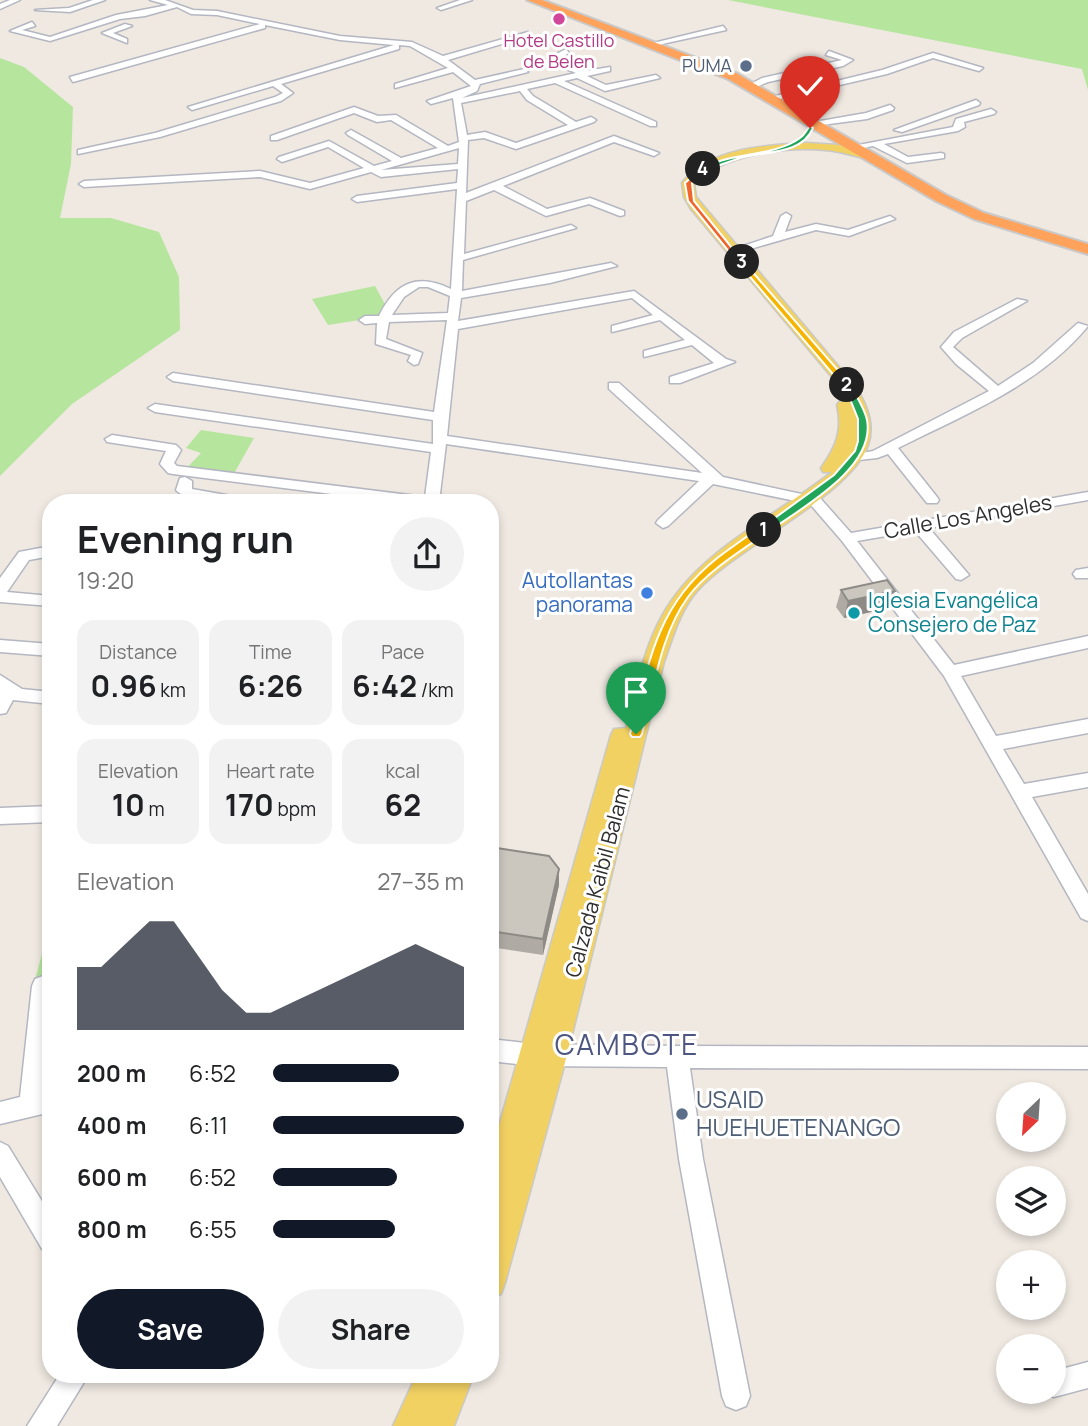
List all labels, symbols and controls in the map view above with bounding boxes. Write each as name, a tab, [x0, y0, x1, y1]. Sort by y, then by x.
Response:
marker: Hotel Castillo de Belen	[551, 11, 567, 27]
place label: Hotel Castillo de Belen	[504, 28, 614, 73]
place label: PUMA	[682, 53, 733, 77]
pin	[780, 56, 840, 128]
marker: PUMA	[738, 58, 754, 74]
icon: check	[791, 67, 829, 105]
pin: 4	[686, 152, 720, 186]
text: 4	[697, 155, 708, 181]
pin: 3	[724, 244, 760, 280]
text: 3	[736, 248, 747, 274]
pin: 2	[830, 368, 864, 402]
text: 2	[841, 371, 852, 397]
street label: Calle Los Angeles	[882, 487, 1054, 545]
text: Evening run	[77, 512, 294, 564]
pin: 1	[746, 512, 782, 548]
text: 1	[759, 516, 768, 542]
button: share	[390, 517, 464, 591]
text: 19:20	[77, 564, 134, 596]
place label: Autollantas panorama	[522, 566, 633, 618]
marker: Autollantas panorama	[639, 585, 655, 601]
place label: Iglesia Evangélica Consejero de Paz	[868, 586, 1038, 638]
marker: Iglesia Evangélica Consejero de Paz	[846, 605, 862, 621]
text: Distance	[99, 639, 177, 665]
text: Time	[249, 639, 292, 665]
text: Pace	[381, 639, 424, 665]
pin	[606, 662, 666, 734]
text: 0.96	[90, 665, 157, 706]
text: 6:26	[238, 665, 303, 706]
text: 6:42	[352, 665, 417, 706]
icon: arrive	[617, 673, 655, 711]
text: km	[157, 677, 186, 703]
text: /km	[417, 677, 454, 703]
text: Elevation	[98, 758, 178, 784]
text: Heart rate	[226, 758, 315, 784]
text: kcal	[385, 758, 420, 784]
street label: Calzada Kaibil Balam	[558, 783, 636, 980]
text: 10	[112, 784, 145, 825]
text: 170	[225, 784, 274, 825]
text: 62	[385, 784, 421, 825]
text: m	[145, 796, 165, 822]
text: bpm	[274, 796, 316, 822]
text: Elevation	[77, 865, 174, 897]
text: 27–35 m	[377, 865, 464, 897]
district label: CAMBOTE	[555, 1025, 699, 1063]
text: 200 m	[77, 1057, 146, 1089]
text: 6:52	[189, 1057, 236, 1089]
place label: USAID HUEHUETENANGO	[696, 1082, 900, 1143]
north arrow	[996, 1082, 1066, 1152]
map controls	[996, 1082, 1066, 1404]
marker: USAID HUEHUETENANGO	[674, 1106, 690, 1122]
text: 400 m	[77, 1109, 147, 1141]
text: 6:11	[189, 1109, 228, 1141]
text: 600 m	[77, 1161, 147, 1193]
text: 6:52	[189, 1161, 236, 1193]
button: layers	[996, 1166, 1066, 1236]
text: 800 m	[77, 1213, 147, 1245]
text: 6:55	[189, 1213, 237, 1245]
button: +	[996, 1250, 1066, 1320]
button: Save	[77, 1289, 264, 1369]
button: Share	[278, 1289, 464, 1369]
button: −	[996, 1334, 1066, 1404]

